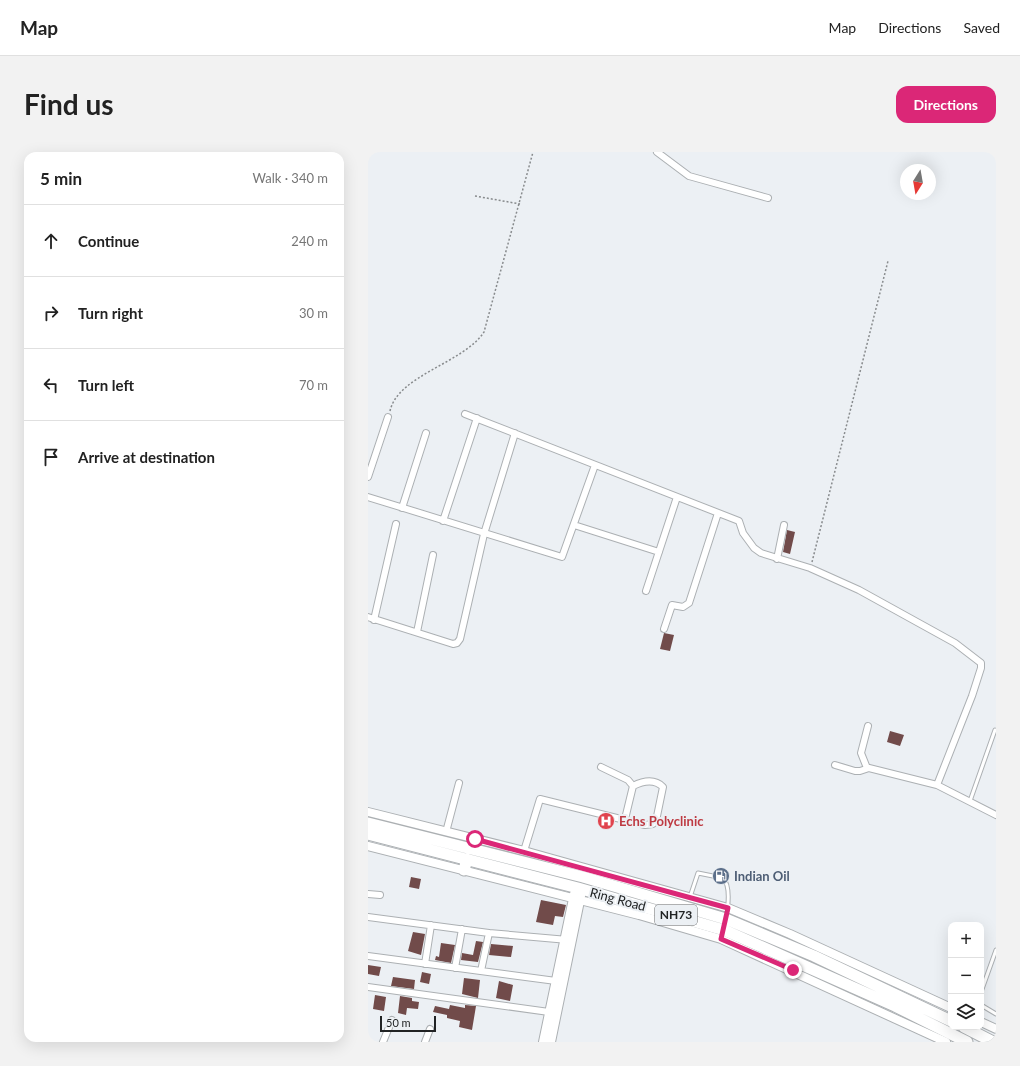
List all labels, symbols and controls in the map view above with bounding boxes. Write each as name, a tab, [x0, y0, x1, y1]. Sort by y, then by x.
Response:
text: Map	[20, 16, 58, 39]
text: Map	[829, 19, 856, 36]
text: Directions	[878, 19, 941, 36]
text: Saved	[963, 19, 1000, 36]
button: Directions	[896, 86, 996, 123]
text: Find us	[24, 87, 114, 121]
north arrow	[900, 164, 936, 200]
text: 5 min	[40, 168, 82, 189]
text: Walk · 340 m	[252, 170, 328, 186]
icon: ahead	[40, 230, 62, 252]
text: Continue	[78, 232, 139, 250]
text: 240 m	[291, 233, 328, 249]
icon: right	[40, 302, 62, 324]
text: Turn right	[78, 304, 143, 322]
text: 30 m	[299, 305, 328, 321]
icon: left	[40, 374, 62, 396]
text: Turn left	[78, 376, 134, 394]
text: 70 m	[299, 377, 328, 393]
icon: arrive	[40, 446, 62, 468]
text: Arrive at destination	[78, 448, 215, 466]
hospital icon: Echs Polyclinic	[596, 811, 616, 831]
place label: Echs Polyclinic	[619, 813, 704, 829]
route start	[466, 830, 484, 848]
fuel station icon: Indian Oil	[711, 866, 731, 886]
place label: Indian Oil	[734, 868, 790, 884]
street label: Ring Road	[588, 884, 648, 914]
road number: NH73	[655, 905, 697, 925]
map controls	[948, 922, 984, 1030]
button: +	[948, 922, 984, 958]
button: −	[948, 958, 984, 994]
route end	[784, 961, 802, 979]
button: layers	[948, 994, 984, 1030]
scale bar	[380, 1014, 436, 1033]
text: 50 m	[386, 1016, 411, 1029]

